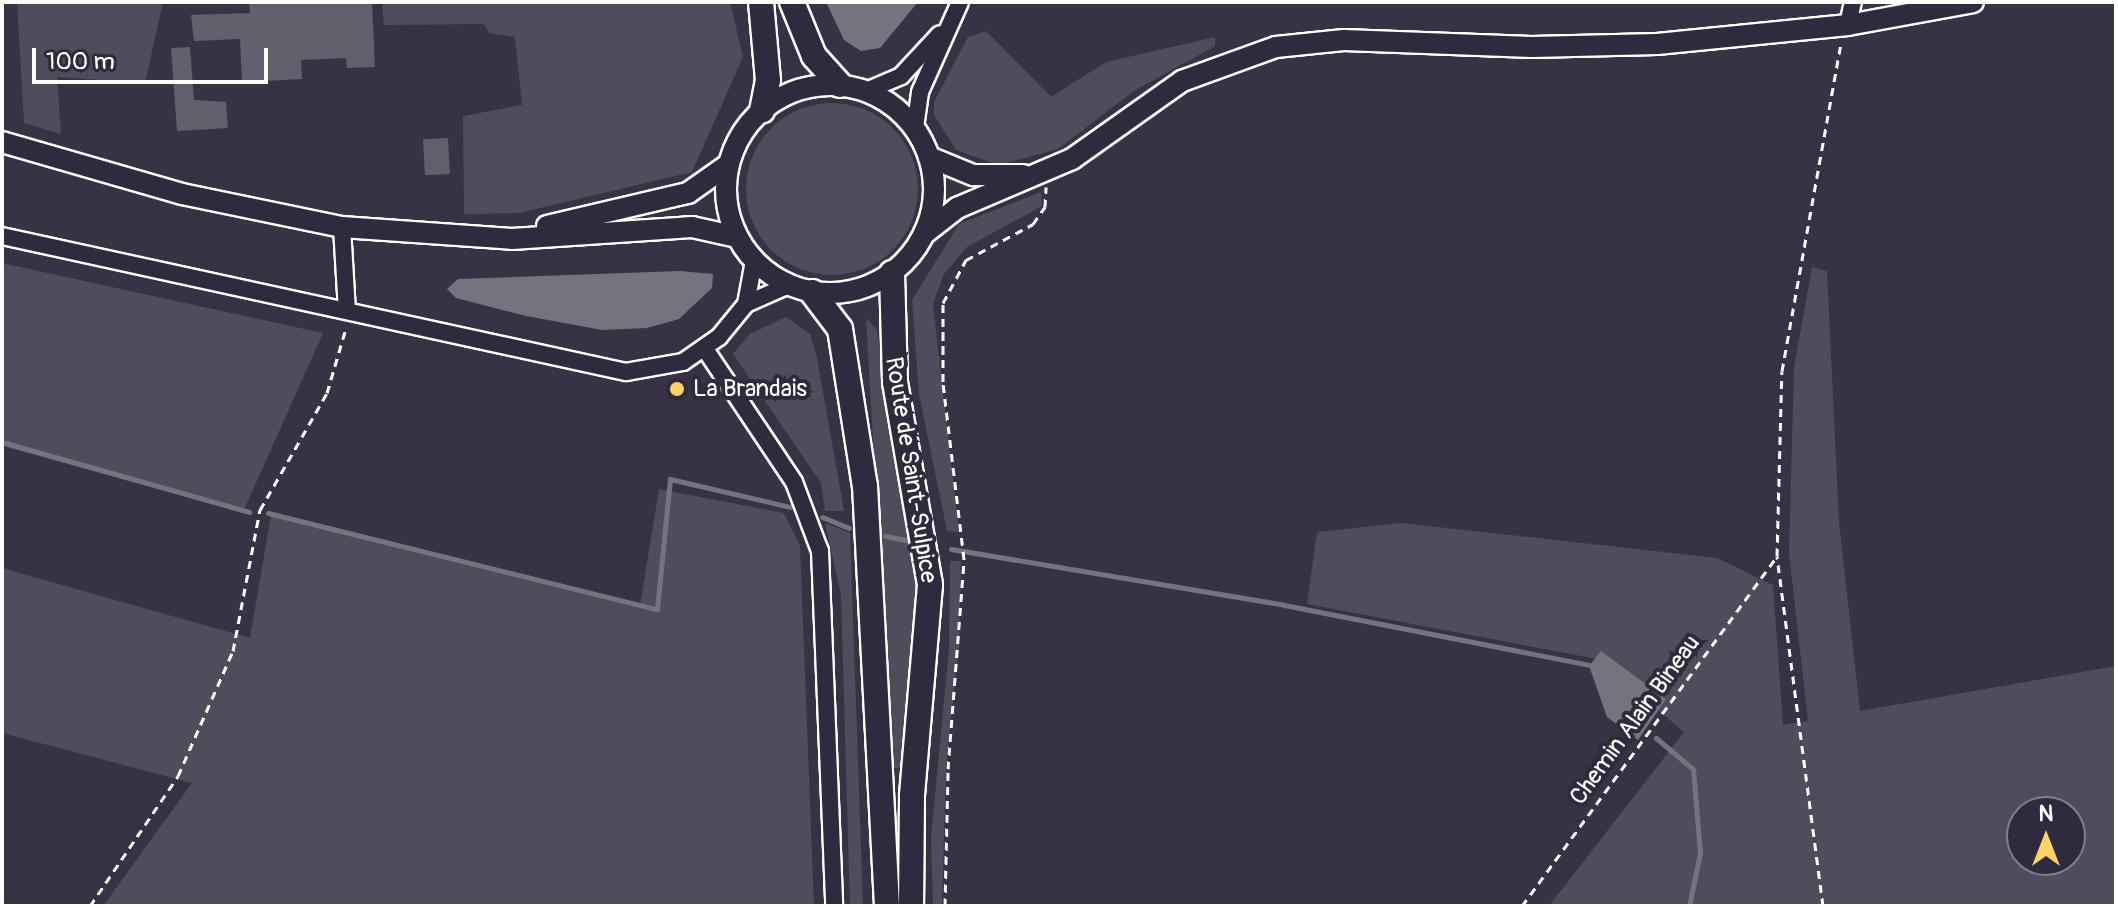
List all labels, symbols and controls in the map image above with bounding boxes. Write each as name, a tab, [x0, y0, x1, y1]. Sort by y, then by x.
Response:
scale bar	[36, 32, 272, 82]
text: 100 m	[46, 47, 115, 76]
street label: Route de Saint-Sulpice	[879, 355, 943, 585]
place label: La Brandais	[693, 375, 807, 403]
marker: La Brandais	[668, 380, 686, 398]
street label: Chemin Alain Bineau	[1564, 629, 1706, 811]
north arrow	[2006, 796, 2086, 876]
text: N	[2039, 800, 2053, 828]

